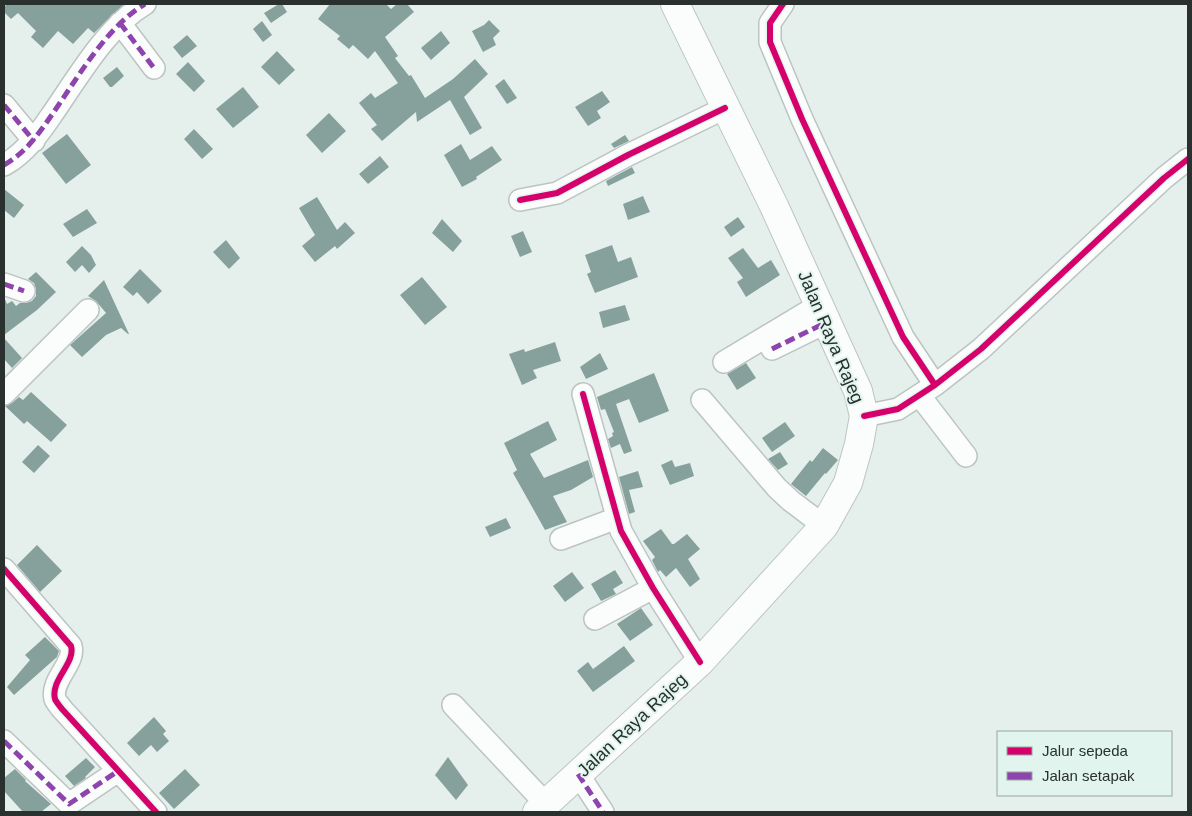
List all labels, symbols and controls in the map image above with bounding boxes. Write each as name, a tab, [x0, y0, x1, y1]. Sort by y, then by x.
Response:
street label: Jalan Raya Rajeg	[794, 268, 868, 406]
street label: Jalan Raya Rajeg	[573, 669, 691, 781]
legend	[997, 731, 1172, 796]
text: Jalur sepeda	[1042, 742, 1129, 759]
text: Jalan setapak	[1042, 767, 1135, 784]

